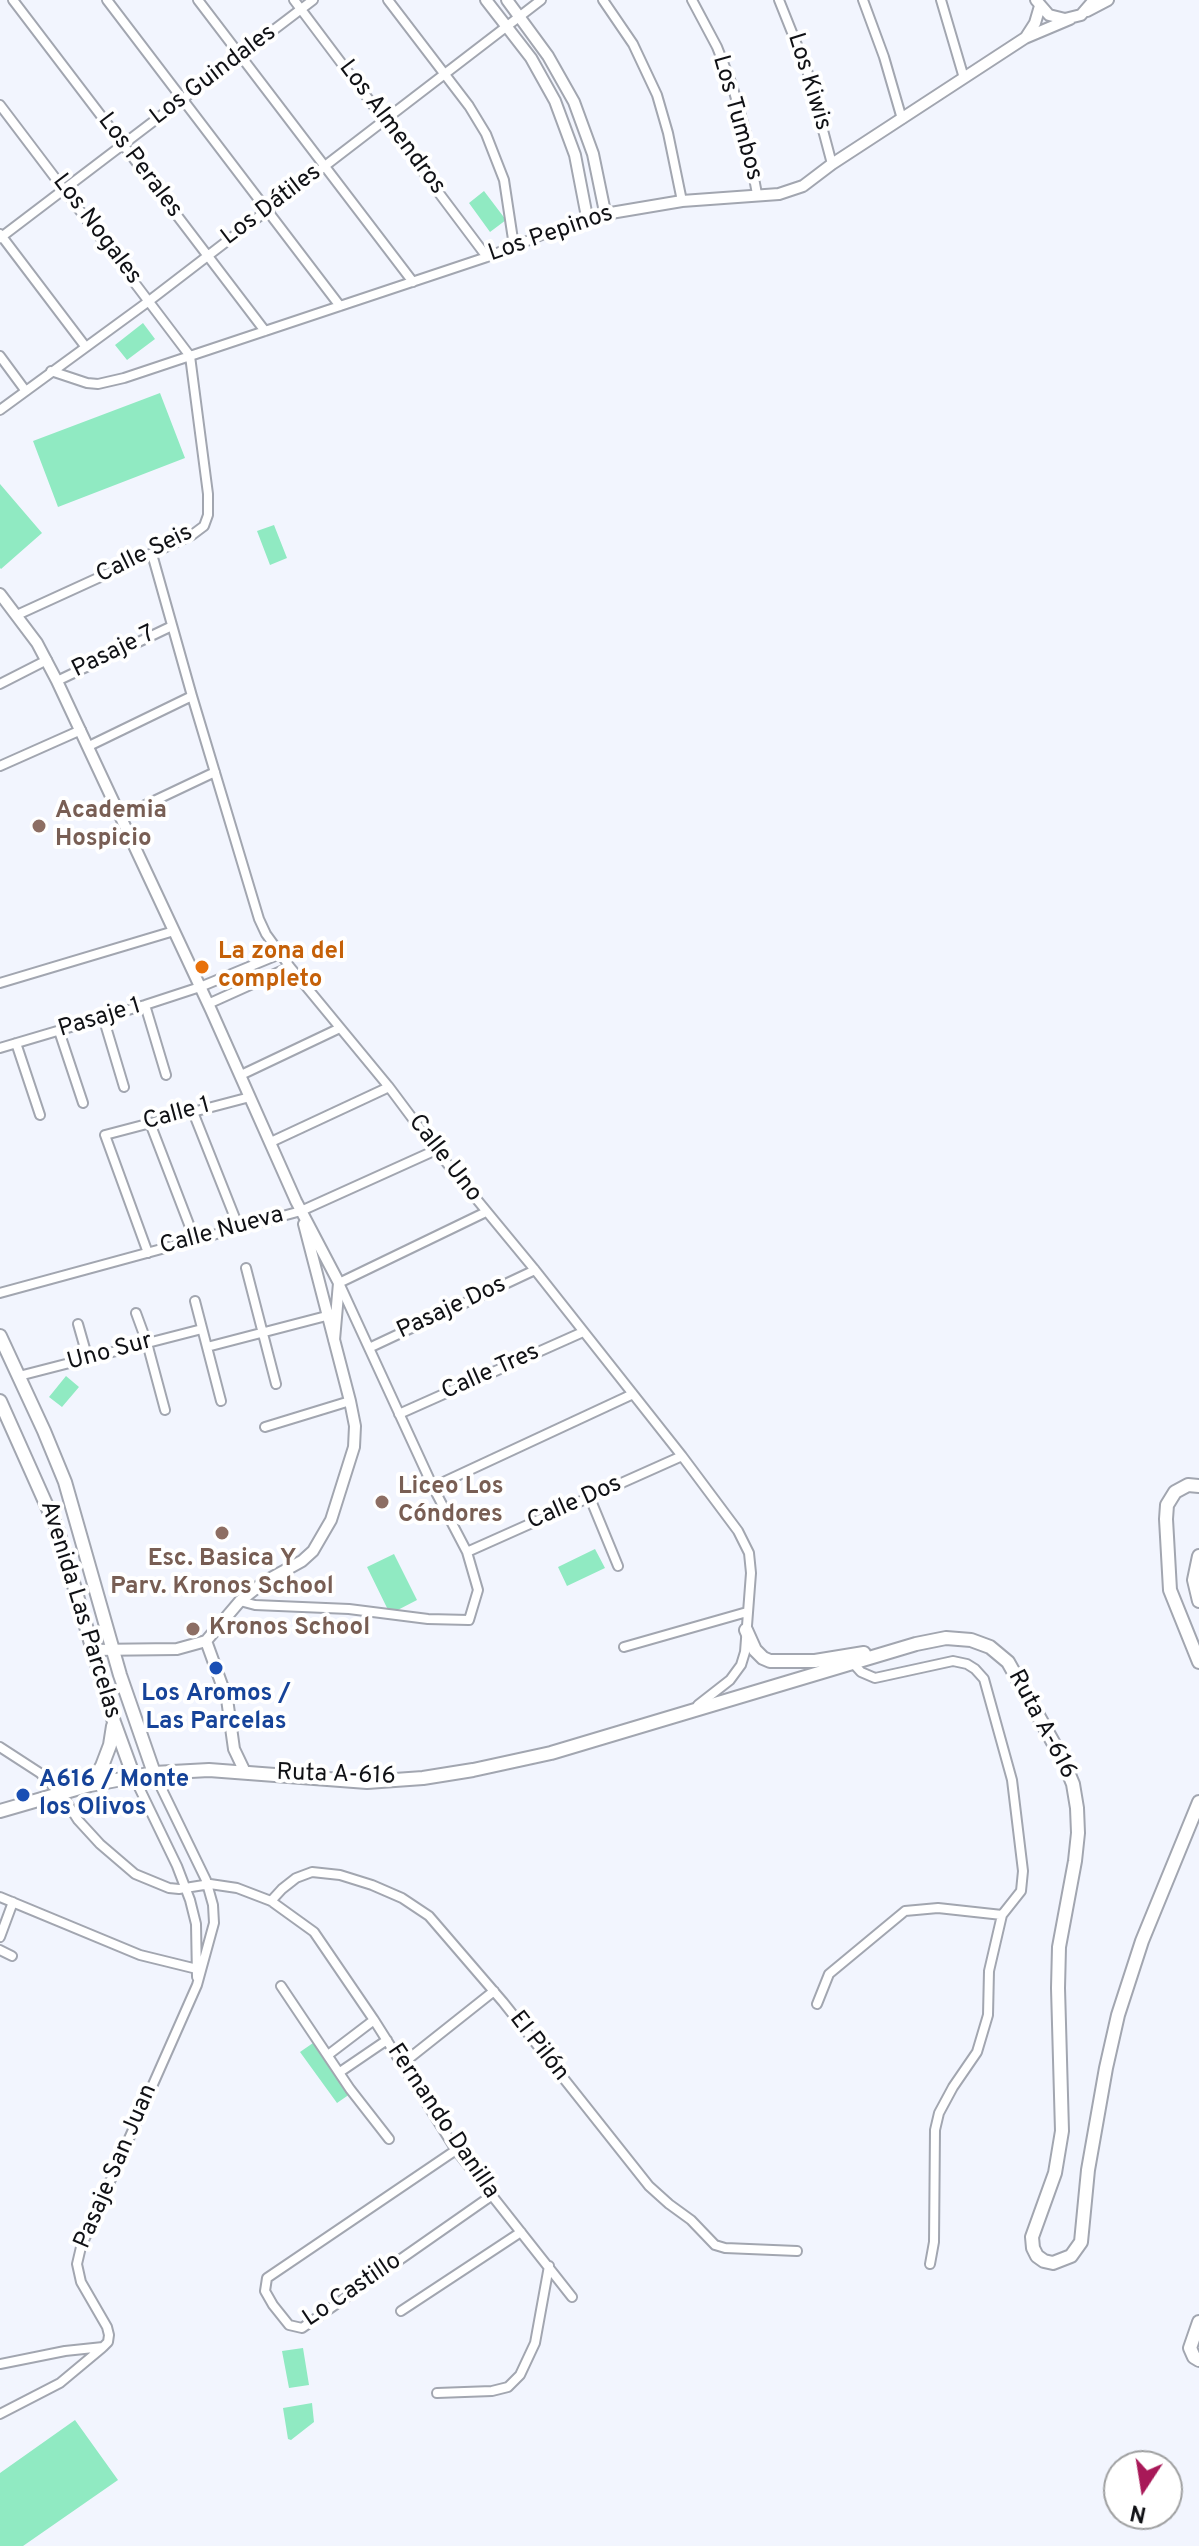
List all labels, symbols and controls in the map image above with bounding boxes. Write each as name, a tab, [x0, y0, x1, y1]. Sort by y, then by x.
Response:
street label: Los Guindales	[146, 19, 282, 133]
street label: Los Kiwis	[780, 30, 836, 134]
street label: Los Tumbos	[704, 52, 768, 184]
street label: Los Almendros	[331, 55, 451, 201]
street label: Los Perales	[90, 108, 188, 224]
street label: Los Dátiles	[216, 159, 328, 253]
street label: Los Nogales	[45, 169, 147, 291]
street label: Los Pepinos	[485, 200, 617, 270]
street label: Calle Seis	[92, 519, 198, 591]
street label: Pasaje 7	[68, 621, 160, 685]
place label: Academia Hospicio	[55, 798, 167, 854]
marker: Academia Hospicio	[30, 817, 48, 835]
place label: La zona del completo	[218, 939, 345, 995]
marker: La zona del completo	[193, 958, 211, 976]
street label: Pasaje 1	[55, 993, 145, 1045]
street label: Calle 1	[140, 1092, 214, 1138]
street label: Calle Uno	[401, 1110, 487, 1208]
street label: Calle Nueva	[157, 1202, 287, 1262]
street label: Pasaje Dos	[393, 1271, 511, 1347]
street label: Uno Sur	[64, 1328, 156, 1378]
street label: Calle Tres	[438, 1339, 544, 1407]
street label: Calle Dos	[524, 1471, 626, 1537]
place label: Liceo Los Cóndores	[398, 1474, 503, 1530]
marker: Liceo Los Cóndores	[373, 1493, 391, 1511]
street label: Avenida Las Parcelas	[32, 1498, 126, 1722]
marker: Esc. Basica Y Parv. Kronos School	[213, 1524, 231, 1542]
place label: Esc. Basica Y Parv. Kronos School	[110, 1546, 334, 1602]
place label: Kronos School	[209, 1615, 370, 1643]
marker: Kronos School	[184, 1620, 202, 1638]
marker: Los Aromos / Las Parcelas	[207, 1659, 225, 1677]
street label: Ruta A-616	[1000, 1666, 1082, 1784]
place label: Los Aromos / Las Parcelas	[141, 1681, 291, 1737]
street label: Ruta A-616	[276, 1760, 396, 1792]
place label: A616 / Monte los Olivos	[39, 1767, 189, 1823]
marker: A616 / Monte los Olivos	[14, 1786, 32, 1804]
street label: El Pilón	[502, 2006, 574, 2088]
street label: Fernando Danilla	[380, 2039, 504, 2205]
street label: Pasaje San Juan	[69, 2080, 165, 2254]
street label: Lo Castillo	[298, 2248, 408, 2334]
north arrow	[1103, 2450, 1183, 2530]
text: N	[1128, 2497, 1149, 2527]

